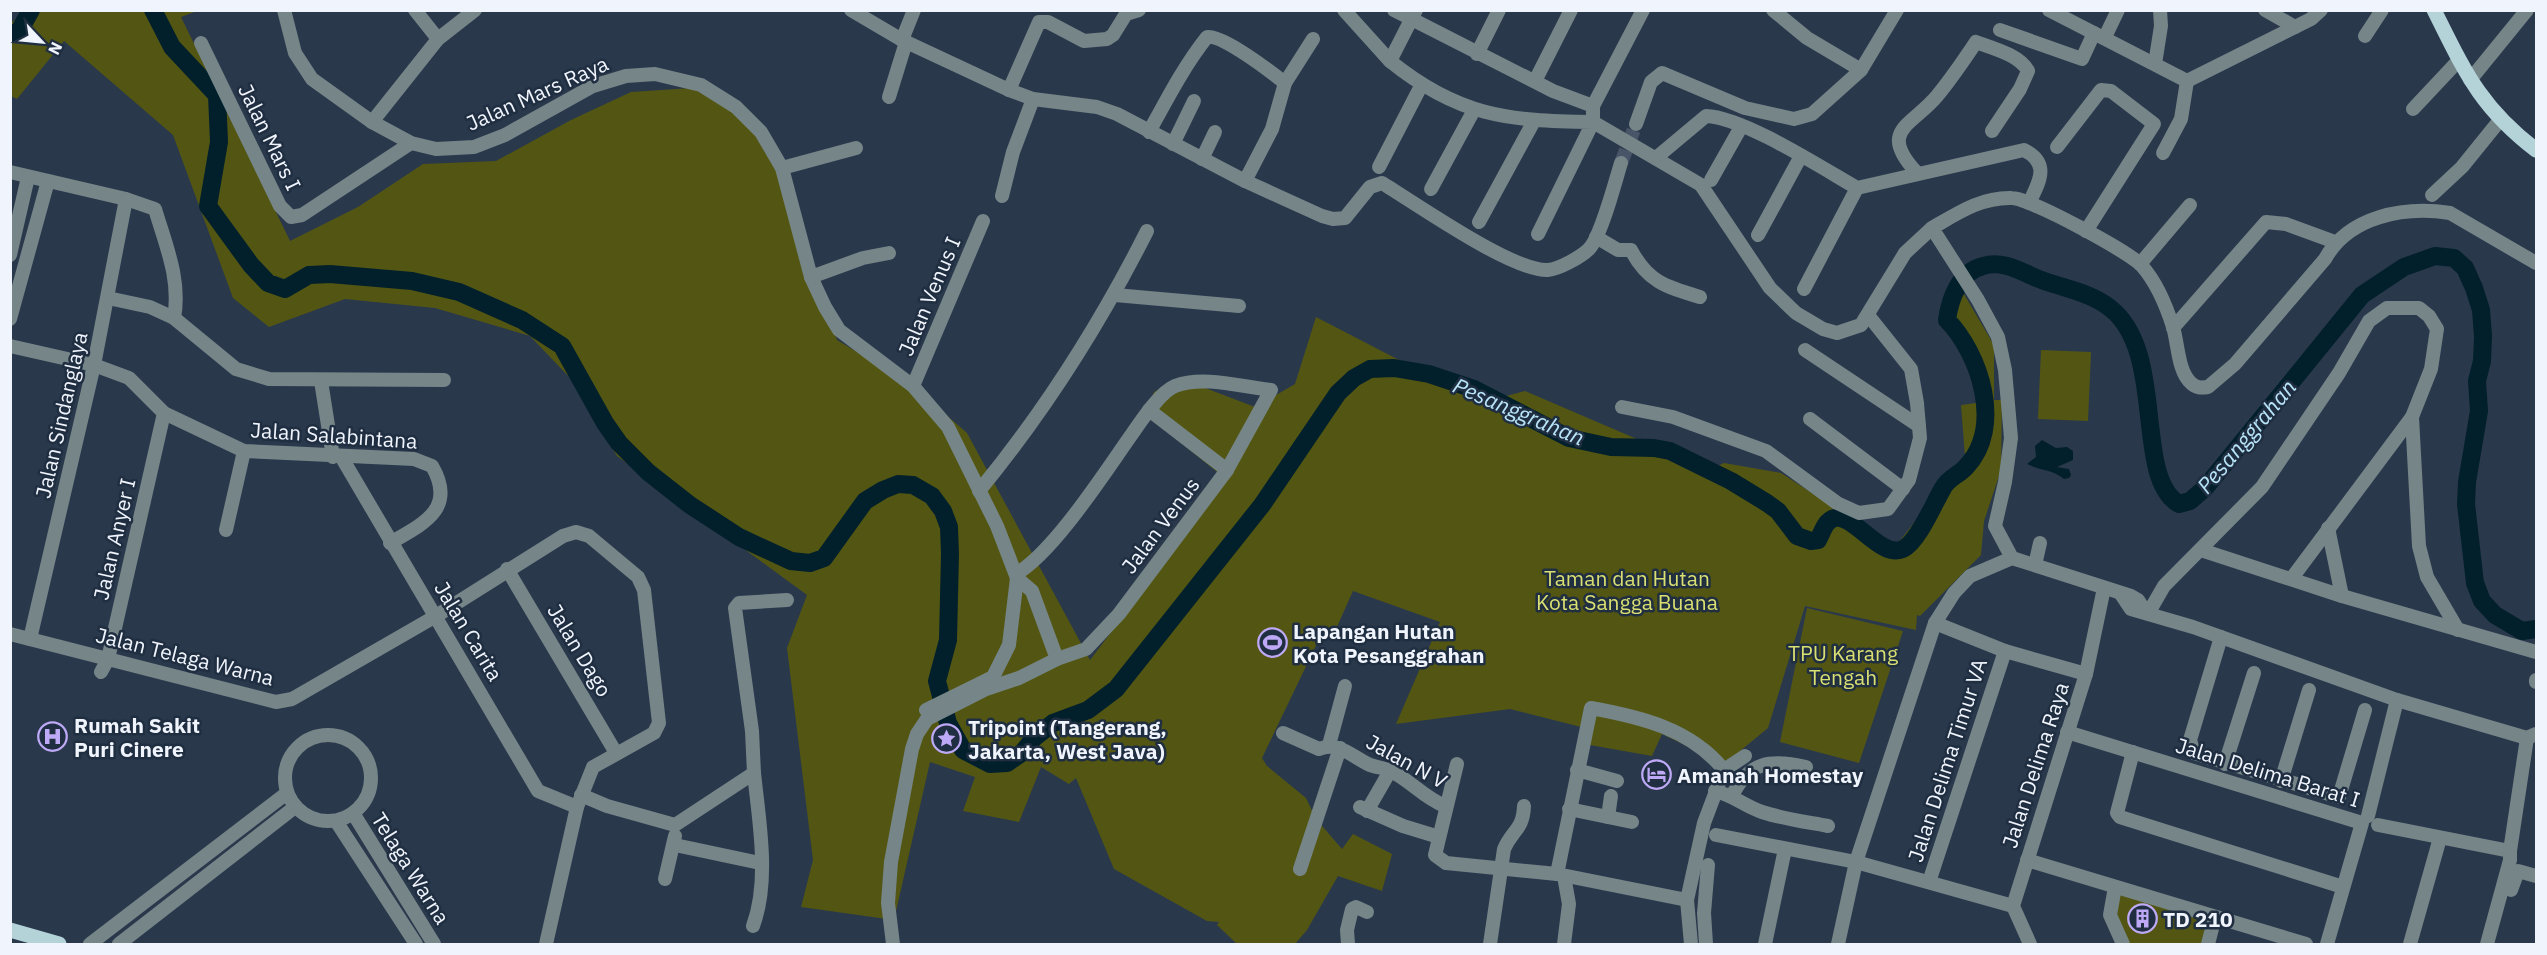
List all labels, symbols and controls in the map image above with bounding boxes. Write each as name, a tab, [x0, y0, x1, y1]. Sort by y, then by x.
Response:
north arrow	[12, 12, 72, 72]
text: N	[44, 39, 67, 58]
street label: Jalan Mars Raya	[462, 49, 612, 137]
street label: Jalan Mars I	[232, 79, 308, 195]
street label: Jalan Venus I	[891, 232, 967, 360]
street label: Jalan Sindanglaya	[28, 329, 94, 501]
water label: Pesanggrahan	[1449, 370, 1589, 452]
water label: Pesanggrahan	[2190, 373, 2302, 499]
street label: Jalan Salabintana	[250, 415, 418, 455]
street label: Jalan Venus	[1115, 471, 1205, 579]
street label: Jalan Anyer I	[86, 475, 142, 603]
park label: Taman dan Hutan Kota Sangga Buana	[1536, 564, 1718, 616]
street label: Jalan Carita	[428, 576, 510, 686]
street label: Jalan Dago	[541, 598, 619, 702]
place label: Lapangan Hutan Kota Pesanggrahan	[1293, 617, 1484, 669]
street label: Jalan Telaga Warna	[93, 620, 277, 692]
sports icon: Lapangan Hutan Kota Pesanggrahan	[1256, 627, 1288, 659]
park label: TPU Karang Tengah	[1788, 639, 1898, 691]
street label: Jalan Delima Timur VA	[1901, 655, 1993, 865]
street label: Jalan Delima Raya	[1995, 679, 2075, 851]
place label: Rumah Sakit Puri Cinere	[74, 711, 200, 763]
place label: Tripoint (Tangerang, Jakarta, West Java)	[968, 713, 1167, 765]
hospital icon: Rumah Sakit Puri Cinere	[37, 721, 69, 753]
place icon: Tripoint (Tangerang, Jakarta, West Java)	[931, 723, 963, 755]
street label: Jalan N V	[1362, 727, 1453, 795]
street label: Jalan Delima Barat I	[2172, 731, 2364, 813]
hotel icon: Amanah Homestay	[1640, 759, 1672, 791]
place label: Amanah Homestay	[1677, 761, 1864, 789]
street label: Telaga Warna	[366, 807, 456, 929]
building icon: TD 210	[2126, 903, 2158, 935]
place label: TD 210	[2163, 905, 2233, 933]

